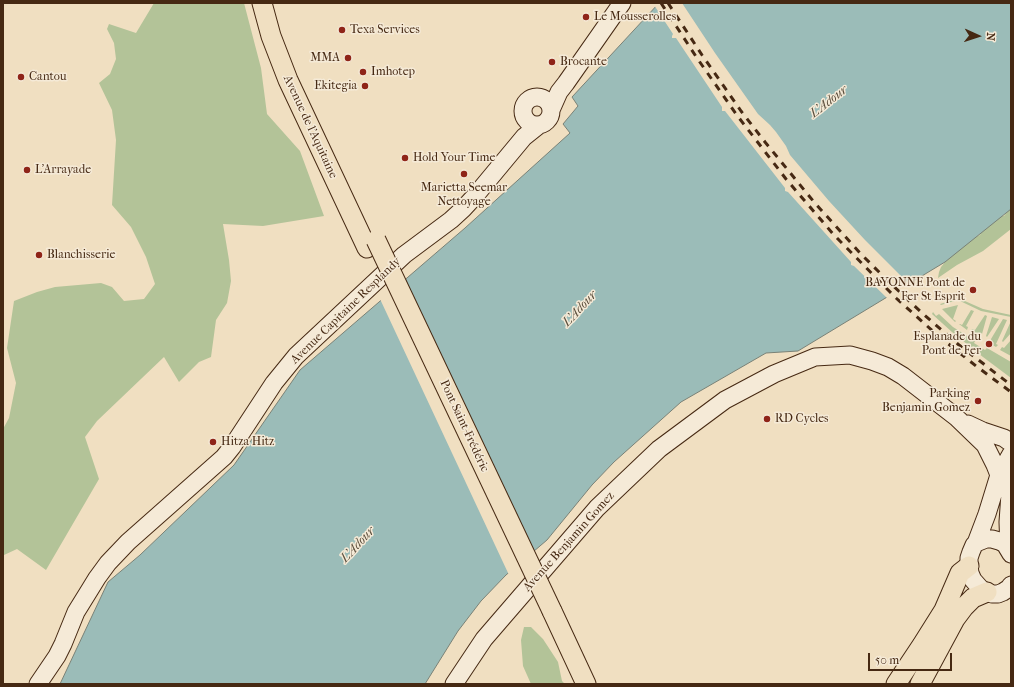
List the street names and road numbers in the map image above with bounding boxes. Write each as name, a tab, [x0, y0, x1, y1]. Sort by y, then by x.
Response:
street label: Avenue de l'Aquitaine	[280, 73, 340, 181]
street label: Avenue Capitaine Resplandy	[288, 255, 404, 367]
street label: Pont Saint-Frédéric	[436, 378, 492, 474]
street label: Avenue Benjamin Gomez	[520, 489, 618, 595]

